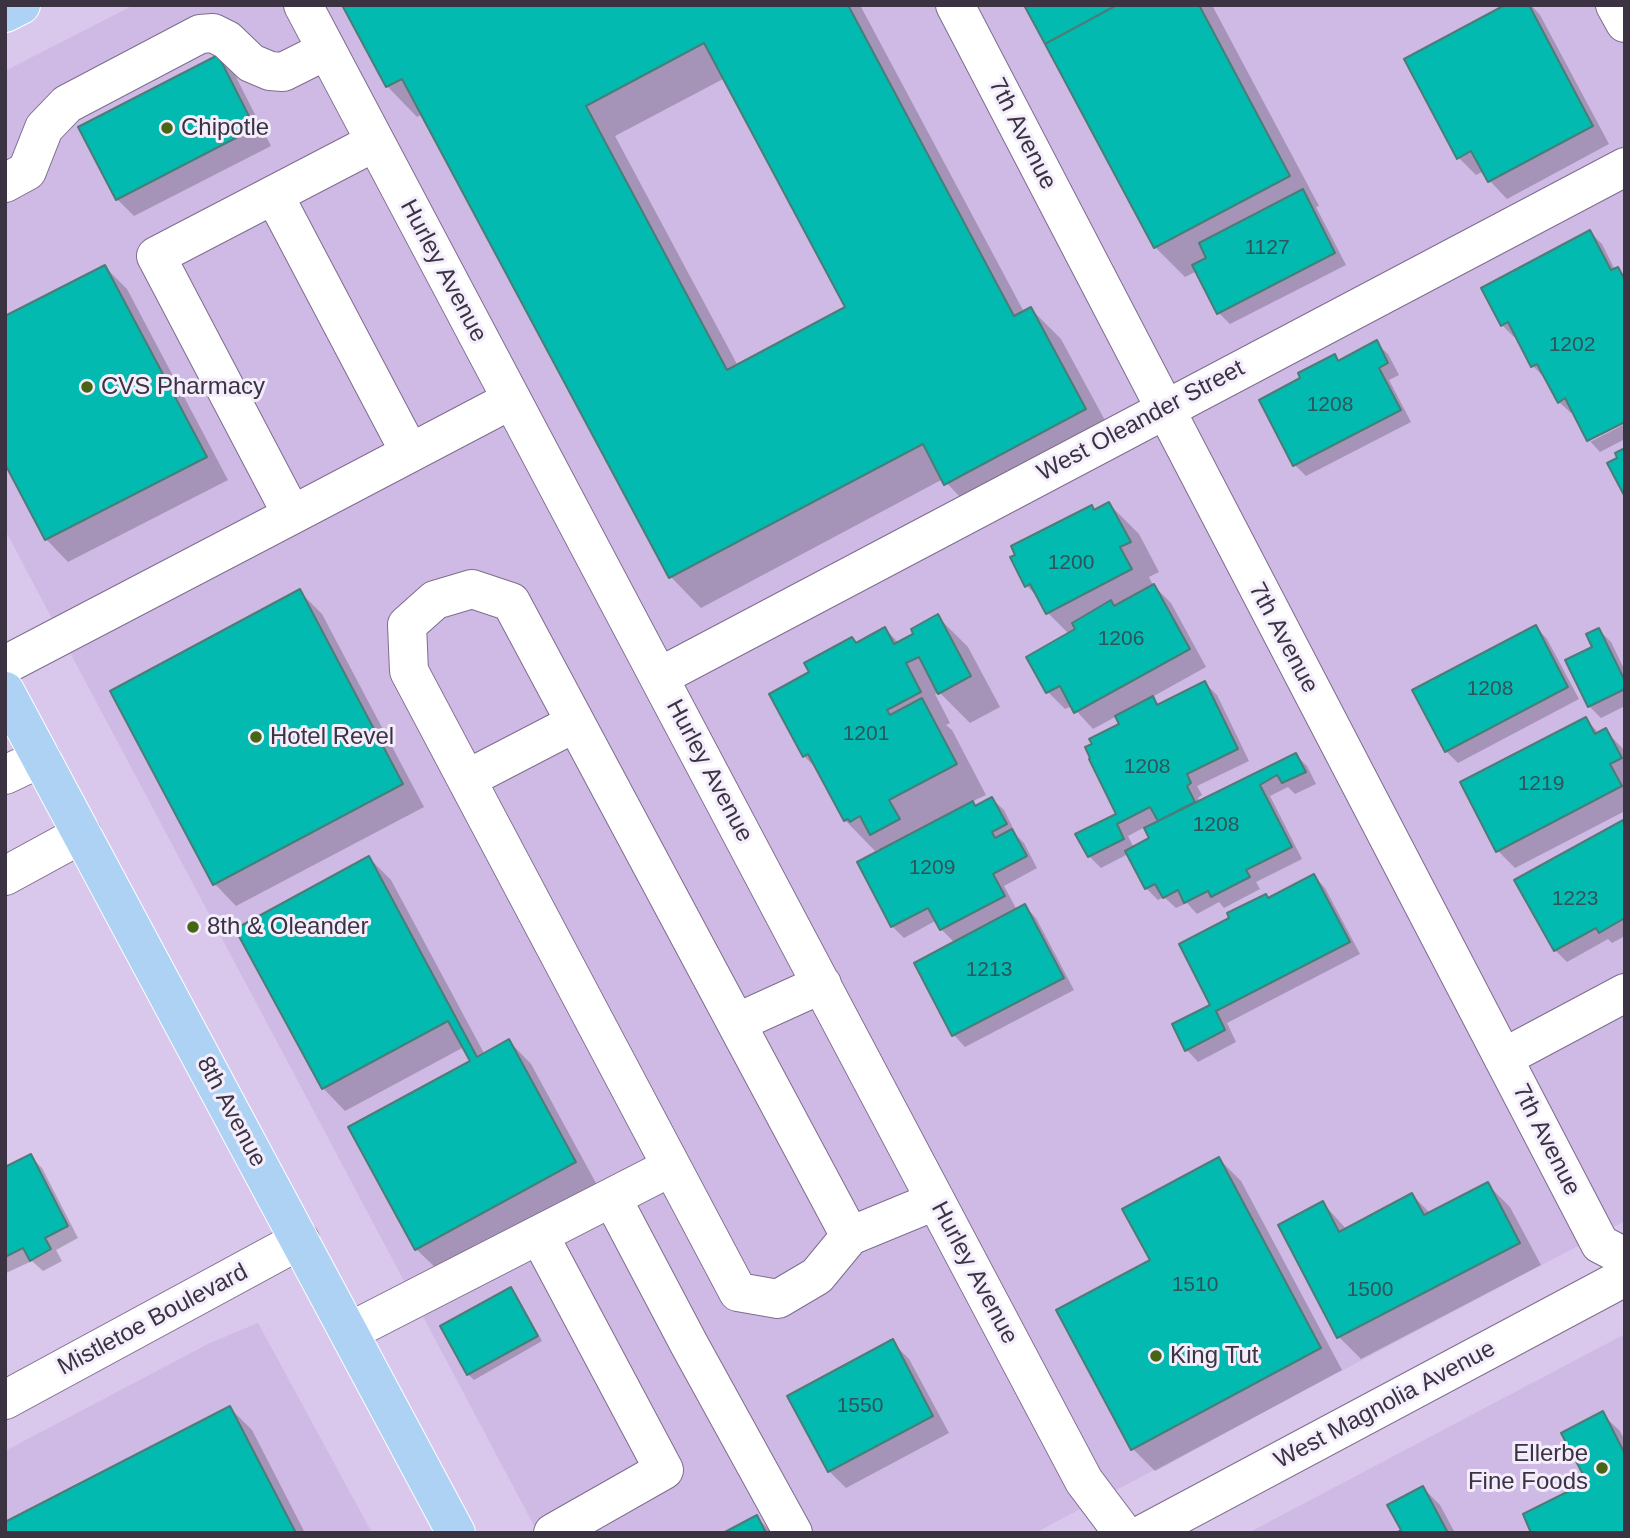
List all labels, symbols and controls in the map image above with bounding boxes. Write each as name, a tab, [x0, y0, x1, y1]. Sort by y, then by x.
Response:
street label: 7th Avenue	[982, 74, 1062, 194]
place label: Chipotle	[181, 114, 269, 142]
marker: Chipotle	[159, 120, 175, 136]
street label: Hurley Avenue	[393, 195, 493, 347]
house number: 1127	[1244, 235, 1290, 261]
house number: 1202	[1549, 332, 1595, 358]
street label: West Oleander Street	[1033, 354, 1249, 488]
place label: CVS Pharmacy	[101, 373, 265, 401]
marker: CVS Pharmacy	[79, 379, 95, 395]
house number: 1208	[1307, 392, 1353, 418]
house number: 1200	[1048, 550, 1094, 576]
street label: 7th Avenue	[1242, 578, 1324, 698]
house number: 1206	[1098, 626, 1144, 652]
house number: 1208	[1467, 676, 1513, 702]
street label: Hurley Avenue	[659, 695, 759, 847]
house number: 1201	[843, 721, 889, 747]
place label: Hotel Revel	[270, 723, 394, 751]
marker: Hotel Revel	[248, 729, 264, 745]
house number: 1208	[1124, 754, 1170, 780]
house number: 1219	[1518, 771, 1564, 797]
house number: 1208	[1193, 812, 1239, 838]
house number: 1209	[909, 855, 955, 881]
house number: 1223	[1552, 886, 1598, 912]
place label: 8th & Oleander	[207, 913, 368, 941]
marker: 8th & Oleander	[185, 919, 201, 935]
house number: 1213	[966, 957, 1012, 983]
street label: 8th Avenue	[190, 1052, 272, 1172]
street label: 7th Avenue	[1506, 1080, 1586, 1200]
street label: Hurley Avenue	[924, 1197, 1024, 1349]
street label: Mistletoe Boulevard	[53, 1258, 253, 1382]
house number: 1510	[1172, 1272, 1218, 1298]
house number: 1500	[1347, 1277, 1393, 1303]
street label: West Magnolia Avenue	[1270, 1335, 1500, 1475]
place label: King Tut	[1170, 1342, 1258, 1370]
marker: King Tut	[1148, 1348, 1164, 1364]
house number: 1550	[837, 1393, 883, 1419]
place label: Ellerbe Fine Foods	[1468, 1440, 1588, 1496]
marker: Ellerbe Fine Foods	[1594, 1460, 1610, 1476]

